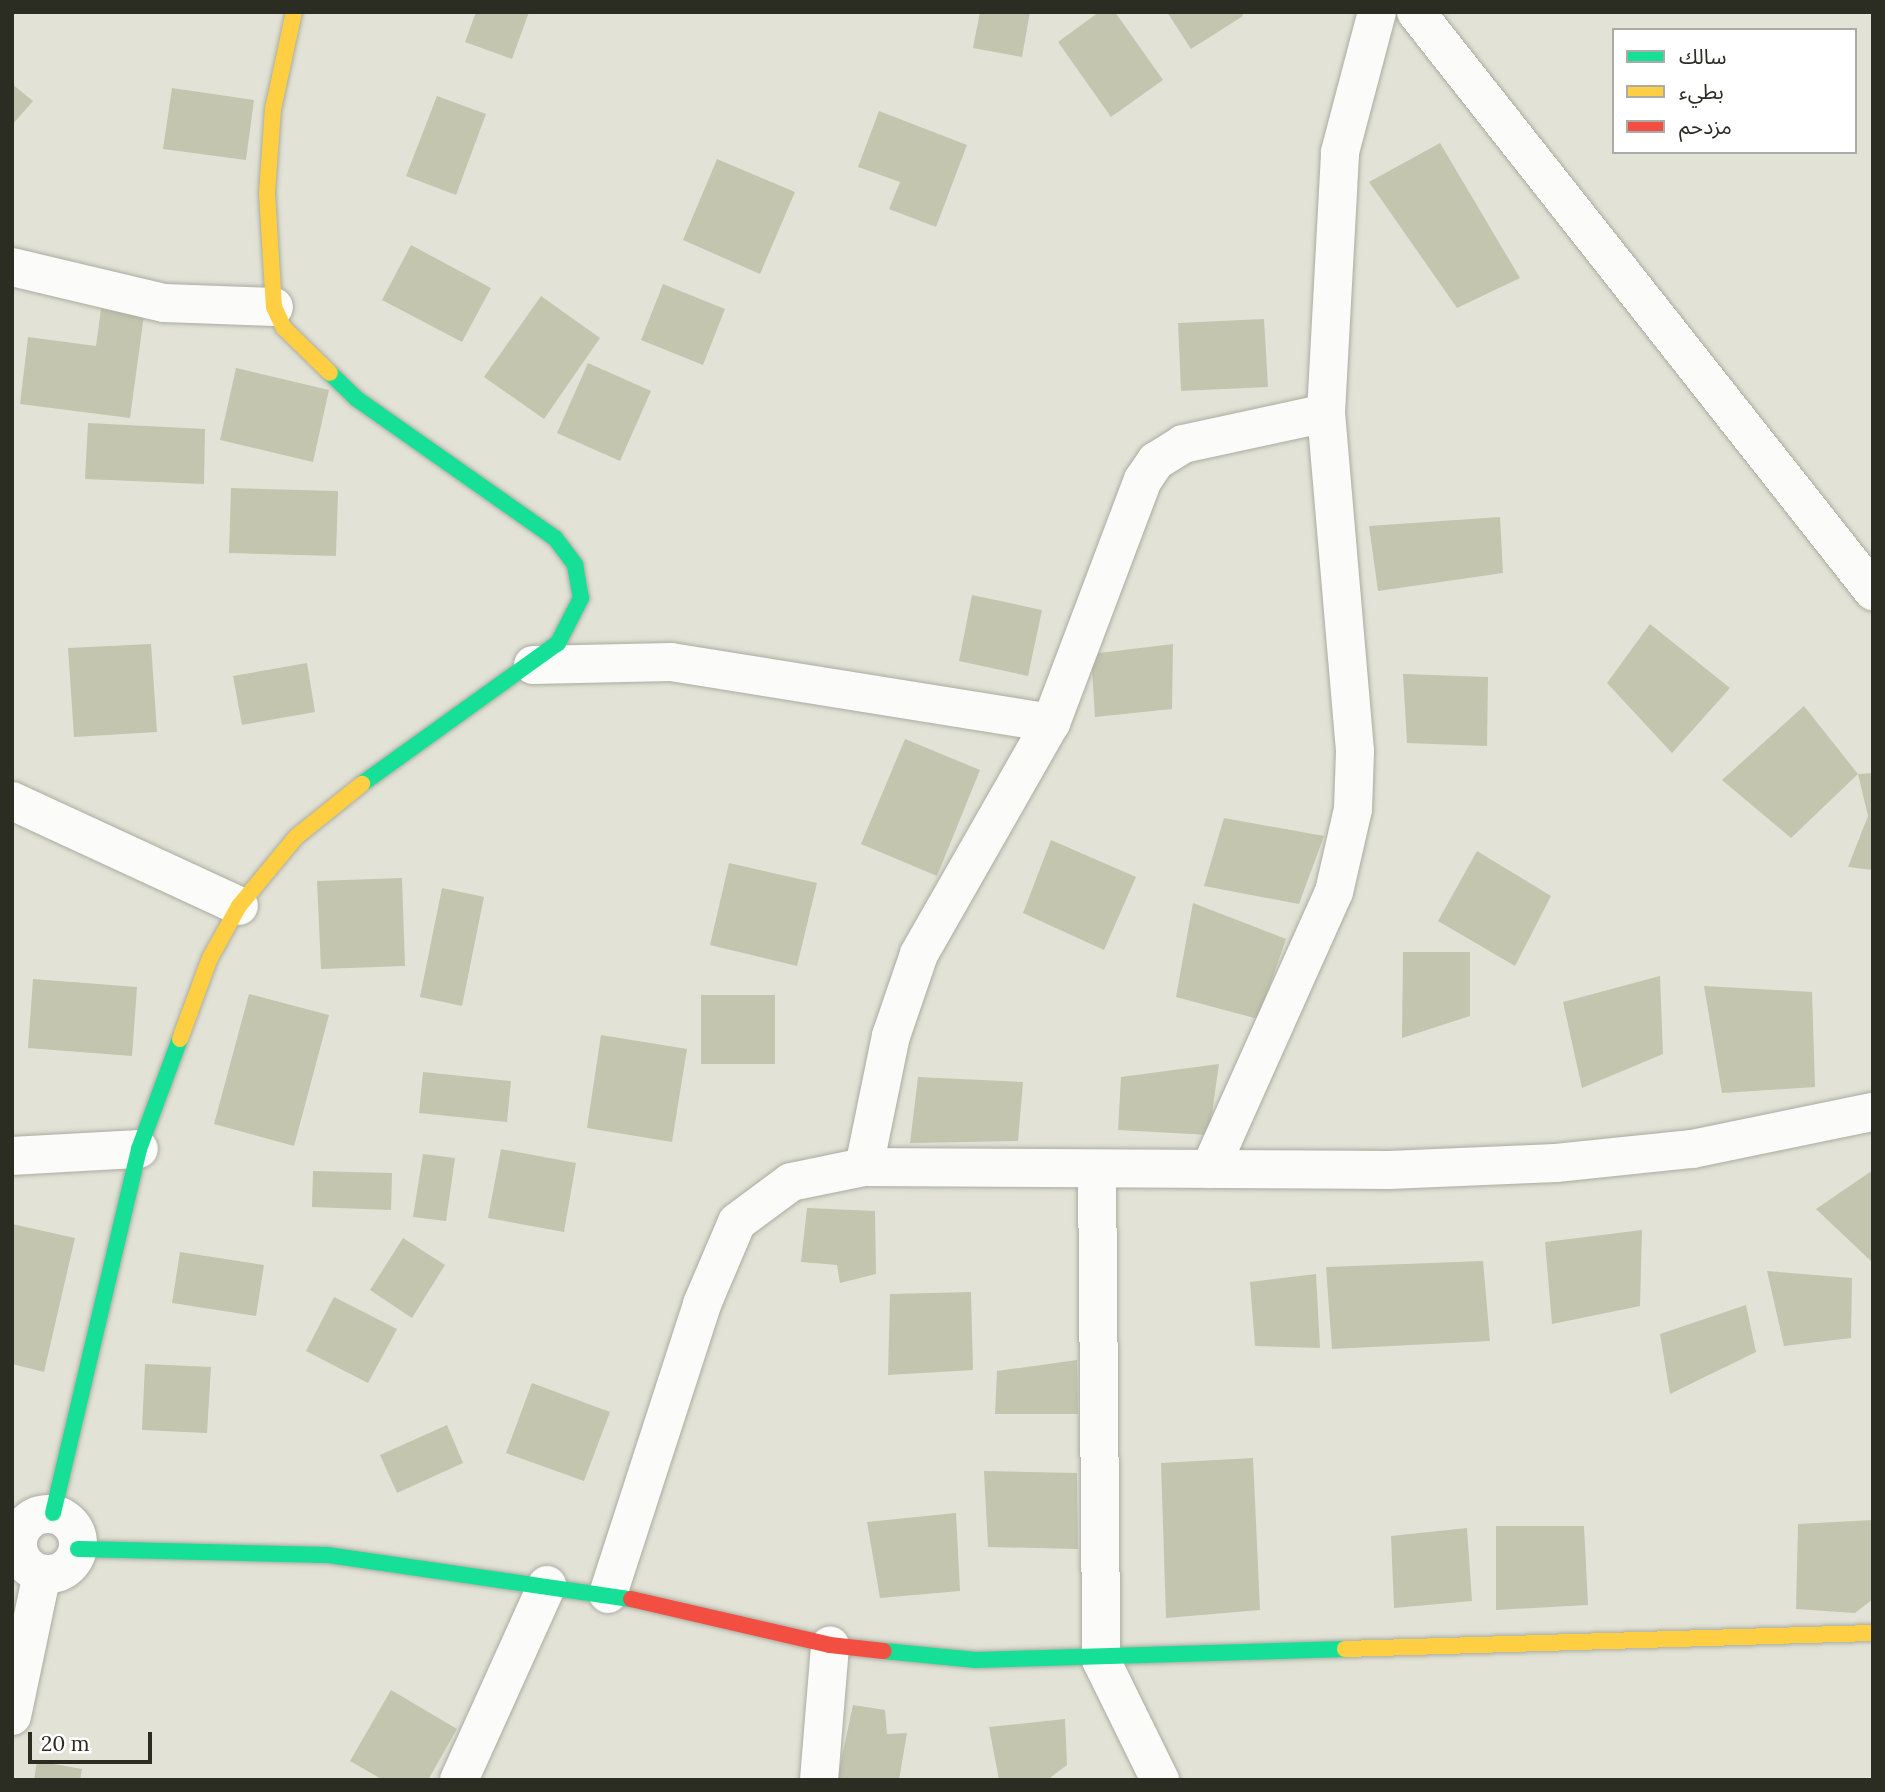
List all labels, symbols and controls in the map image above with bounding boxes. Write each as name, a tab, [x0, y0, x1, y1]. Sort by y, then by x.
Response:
legend	[1612, 28, 1857, 154]
text: سالك	[1679, 43, 1726, 70]
text: بطيء	[1679, 78, 1724, 105]
text: مزدحم	[1679, 113, 1732, 140]
scale bar	[32, 1718, 156, 1762]
text: 20 m	[41, 1730, 90, 1757]

